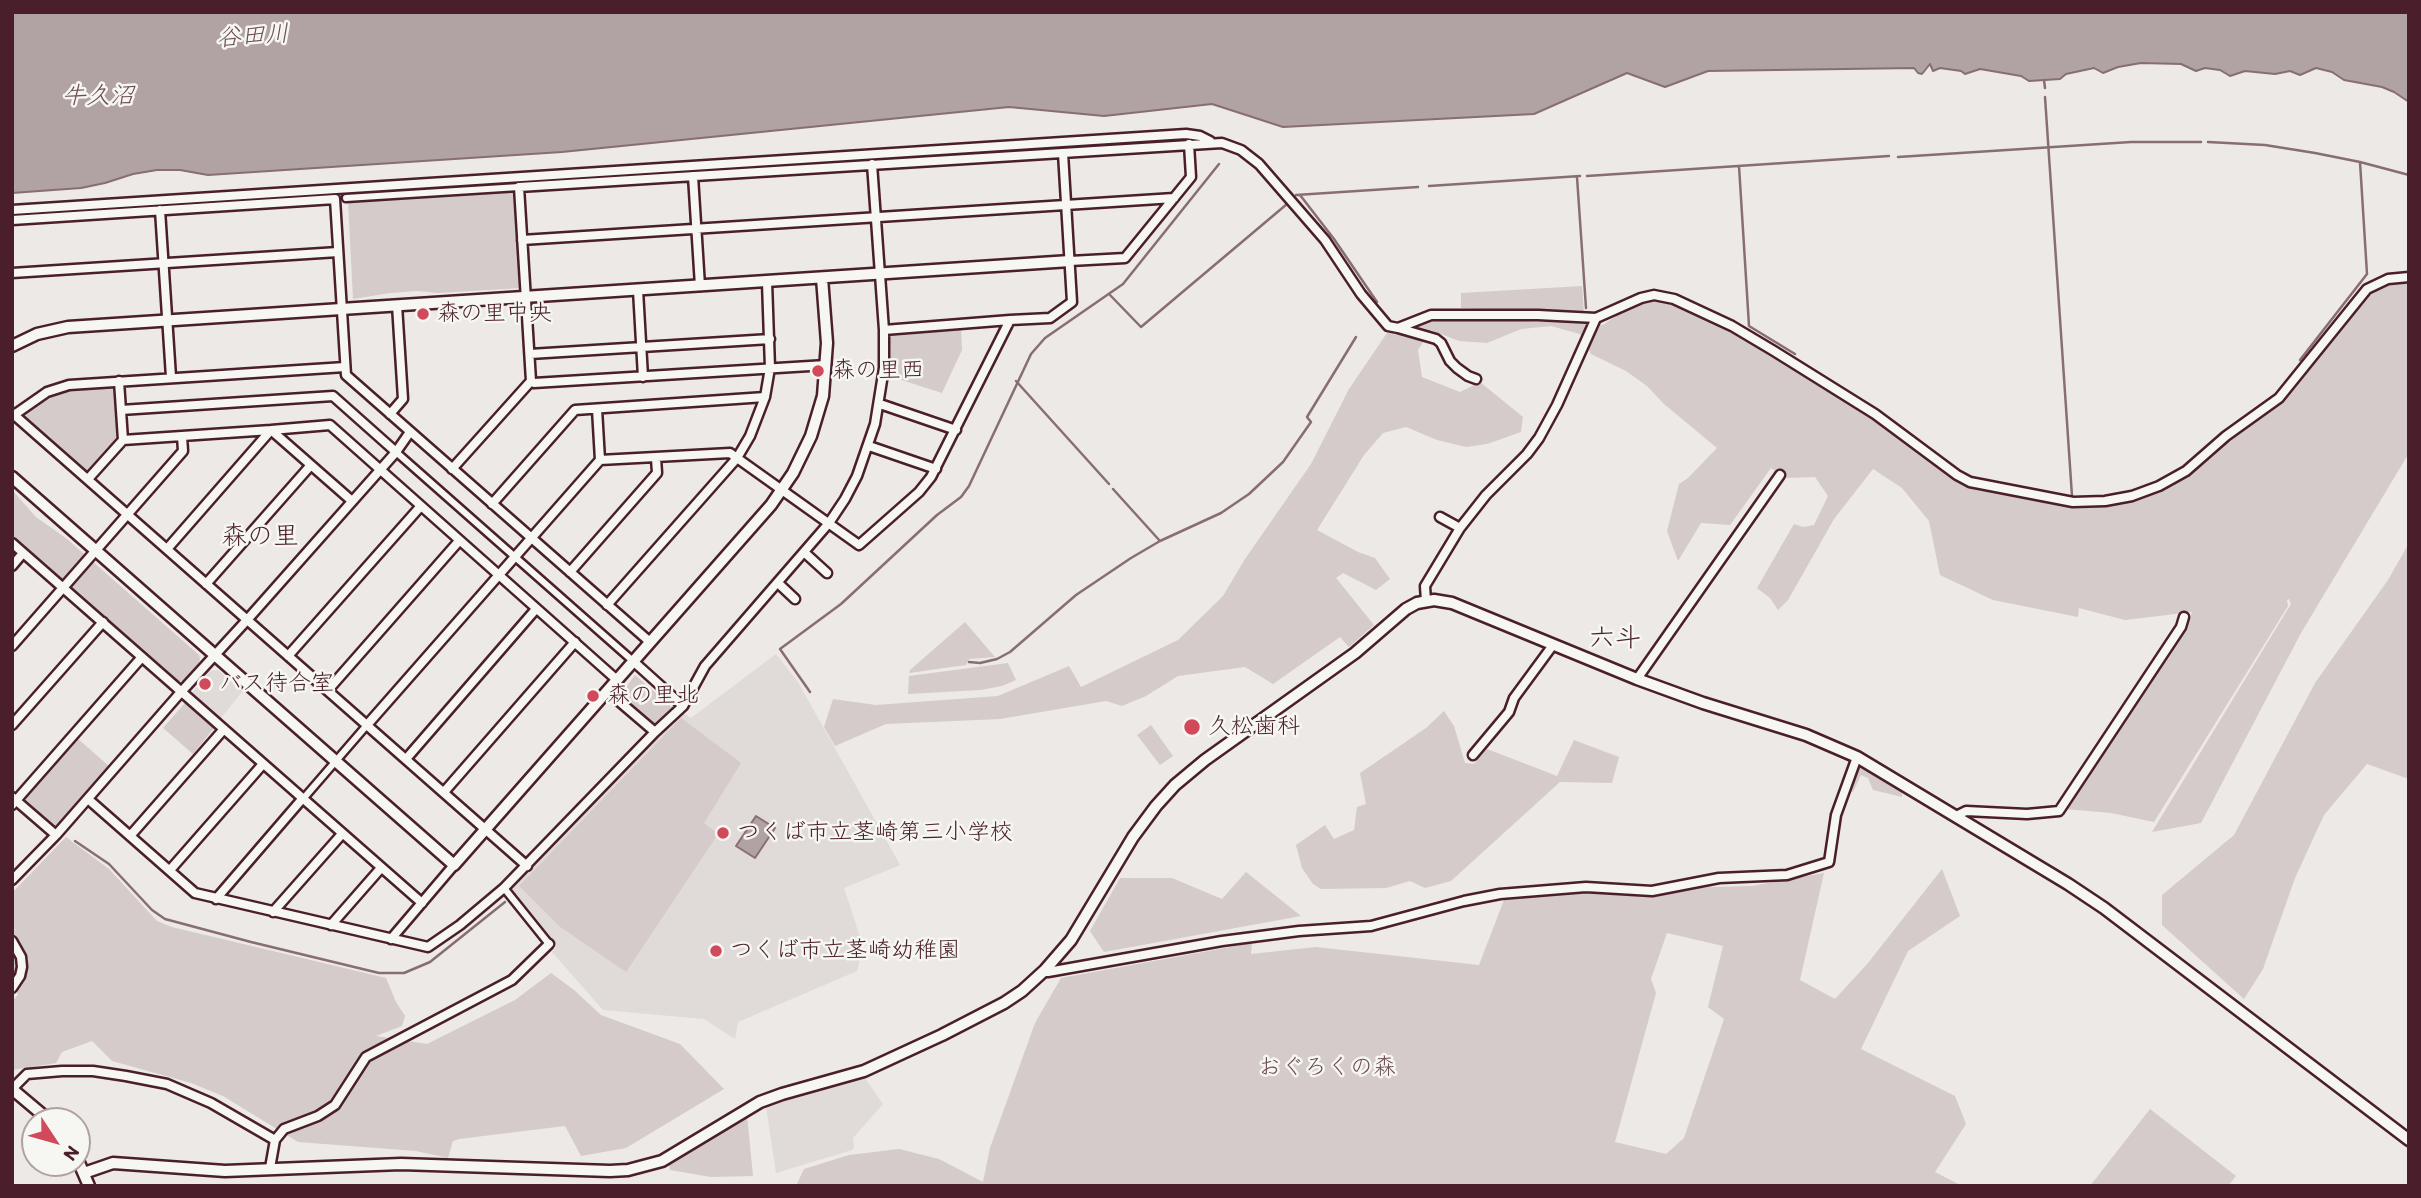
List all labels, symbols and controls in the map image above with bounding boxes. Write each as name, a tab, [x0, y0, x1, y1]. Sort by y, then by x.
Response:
water label: 谷田川	[216, 20, 290, 54]
water label: 牛久沼	[62, 83, 134, 111]
place label: 森の里中央	[437, 300, 552, 328]
marker: 森の里中央	[415, 306, 431, 322]
place label: 森の里西	[832, 357, 924, 385]
marker: 森の里西	[810, 363, 826, 379]
district label: 森の里	[221, 521, 299, 553]
district label: 六斗	[1589, 623, 1641, 655]
place label: バス待合室	[219, 670, 334, 698]
marker: バス待合室	[197, 676, 213, 692]
place label: 森の里北	[607, 682, 699, 710]
marker: 森の里北	[585, 688, 601, 704]
place label: 久松歯科	[1208, 713, 1300, 741]
marker: 久松歯科	[1182, 717, 1202, 737]
place label: つくば市立茎崎第三小学校	[737, 819, 1013, 847]
marker: つくば市立茎崎第三小学校	[715, 825, 731, 841]
place label: つくば市立茎崎幼稚園	[730, 937, 960, 965]
marker: つくば市立茎崎幼稚園	[708, 943, 724, 959]
park label: おぐろくの森	[1258, 1054, 1396, 1082]
north arrow	[21, 1107, 91, 1177]
text: N	[59, 1142, 85, 1165]

